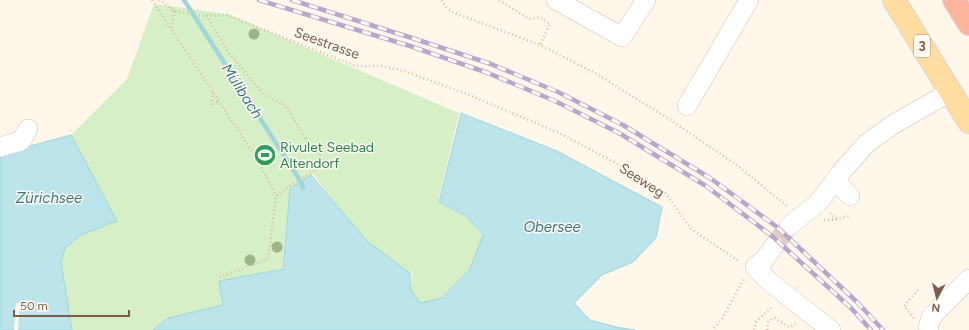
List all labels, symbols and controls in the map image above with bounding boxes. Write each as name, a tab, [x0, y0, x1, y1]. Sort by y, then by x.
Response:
street label: Seestrasse	[292, 24, 362, 63]
road number: 3	[914, 35, 930, 57]
water label: Mülibach	[218, 60, 266, 122]
place label: Rivulet Seebad Altendorf	[280, 139, 374, 172]
sports icon: Rivulet Seebad Altendorf	[252, 142, 278, 168]
street label: Seeweg	[616, 160, 667, 201]
water label: Zürichsee	[16, 189, 82, 207]
water label: Obersee	[523, 218, 581, 236]
north arrow	[917, 278, 957, 318]
scale bar	[14, 292, 129, 318]
text: 50 m	[20, 299, 48, 313]
text: N	[931, 300, 941, 314]

